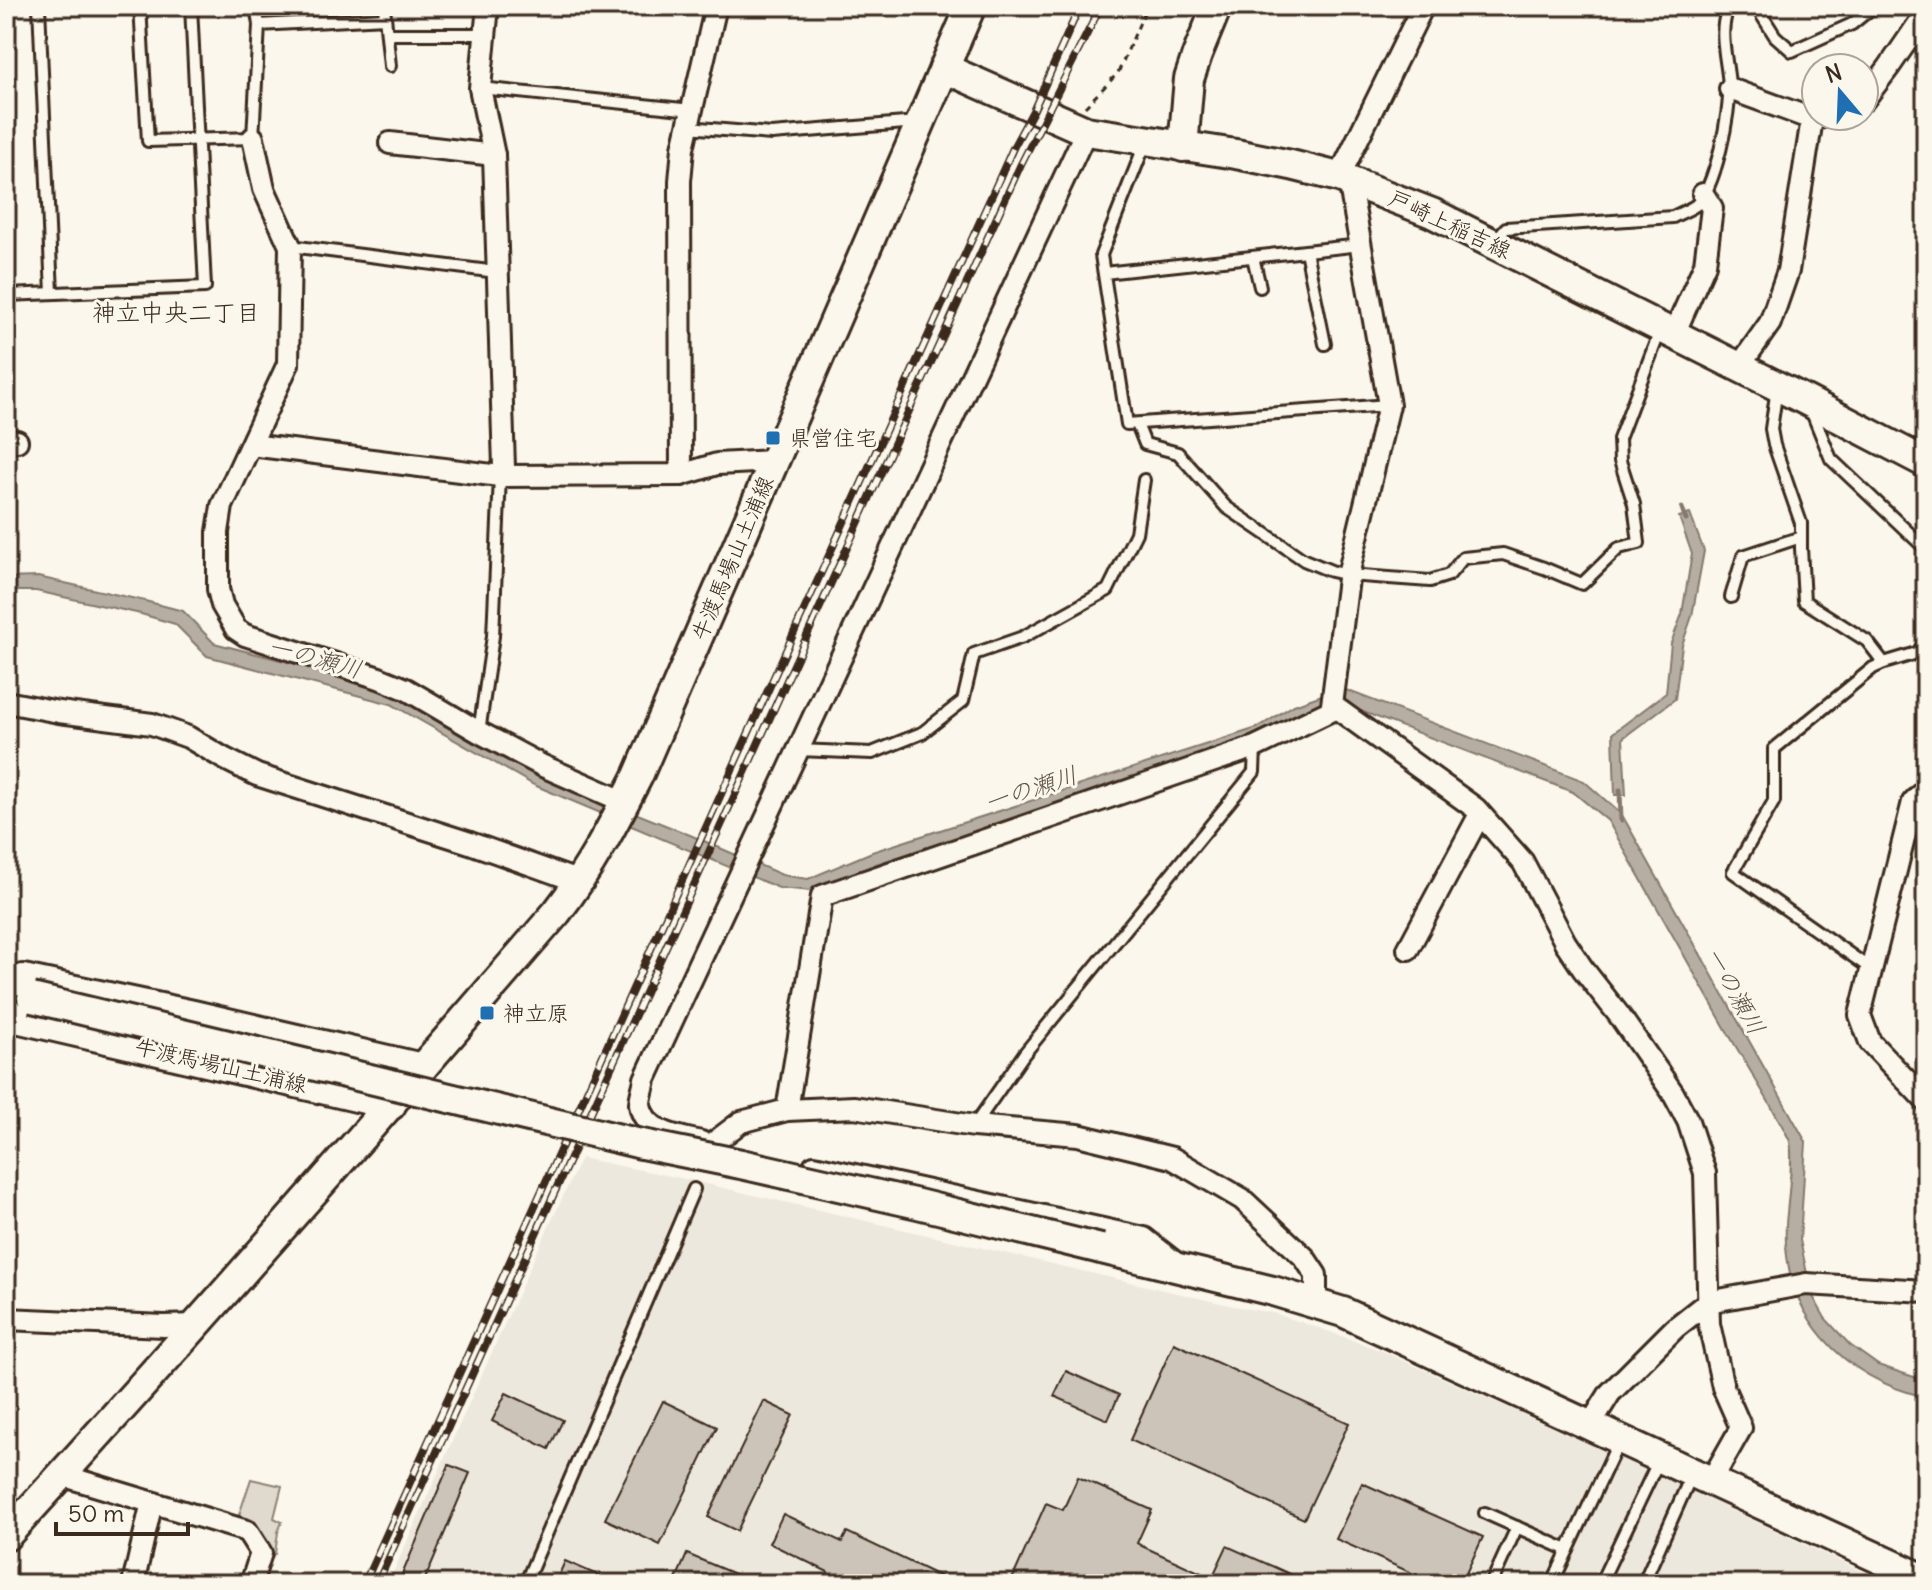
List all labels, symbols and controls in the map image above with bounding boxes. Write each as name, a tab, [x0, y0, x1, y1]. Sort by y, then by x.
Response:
north arrow	[1800, 52, 1880, 132]
text: N	[1822, 57, 1845, 89]
street label: 戸崎上稲吉線	[1384, 183, 1516, 265]
district label: 神立中央二丁目	[92, 297, 260, 327]
place label: 県営住宅	[789, 424, 877, 452]
marker: 県営住宅	[764, 429, 782, 447]
street label: 牛渡馬場山土浦線	[685, 472, 779, 644]
water label: 一の瀬川	[265, 630, 366, 684]
water label: 一の瀬川	[980, 759, 1081, 817]
water label: 一の瀬川	[1699, 941, 1772, 1040]
place label: 神立原	[503, 999, 569, 1027]
marker: 神立原	[478, 1004, 496, 1022]
street label: 牛渡馬場山土浦線	[132, 1032, 310, 1098]
scale bar	[56, 1486, 188, 1536]
text: 50 m	[68, 1498, 124, 1528]

